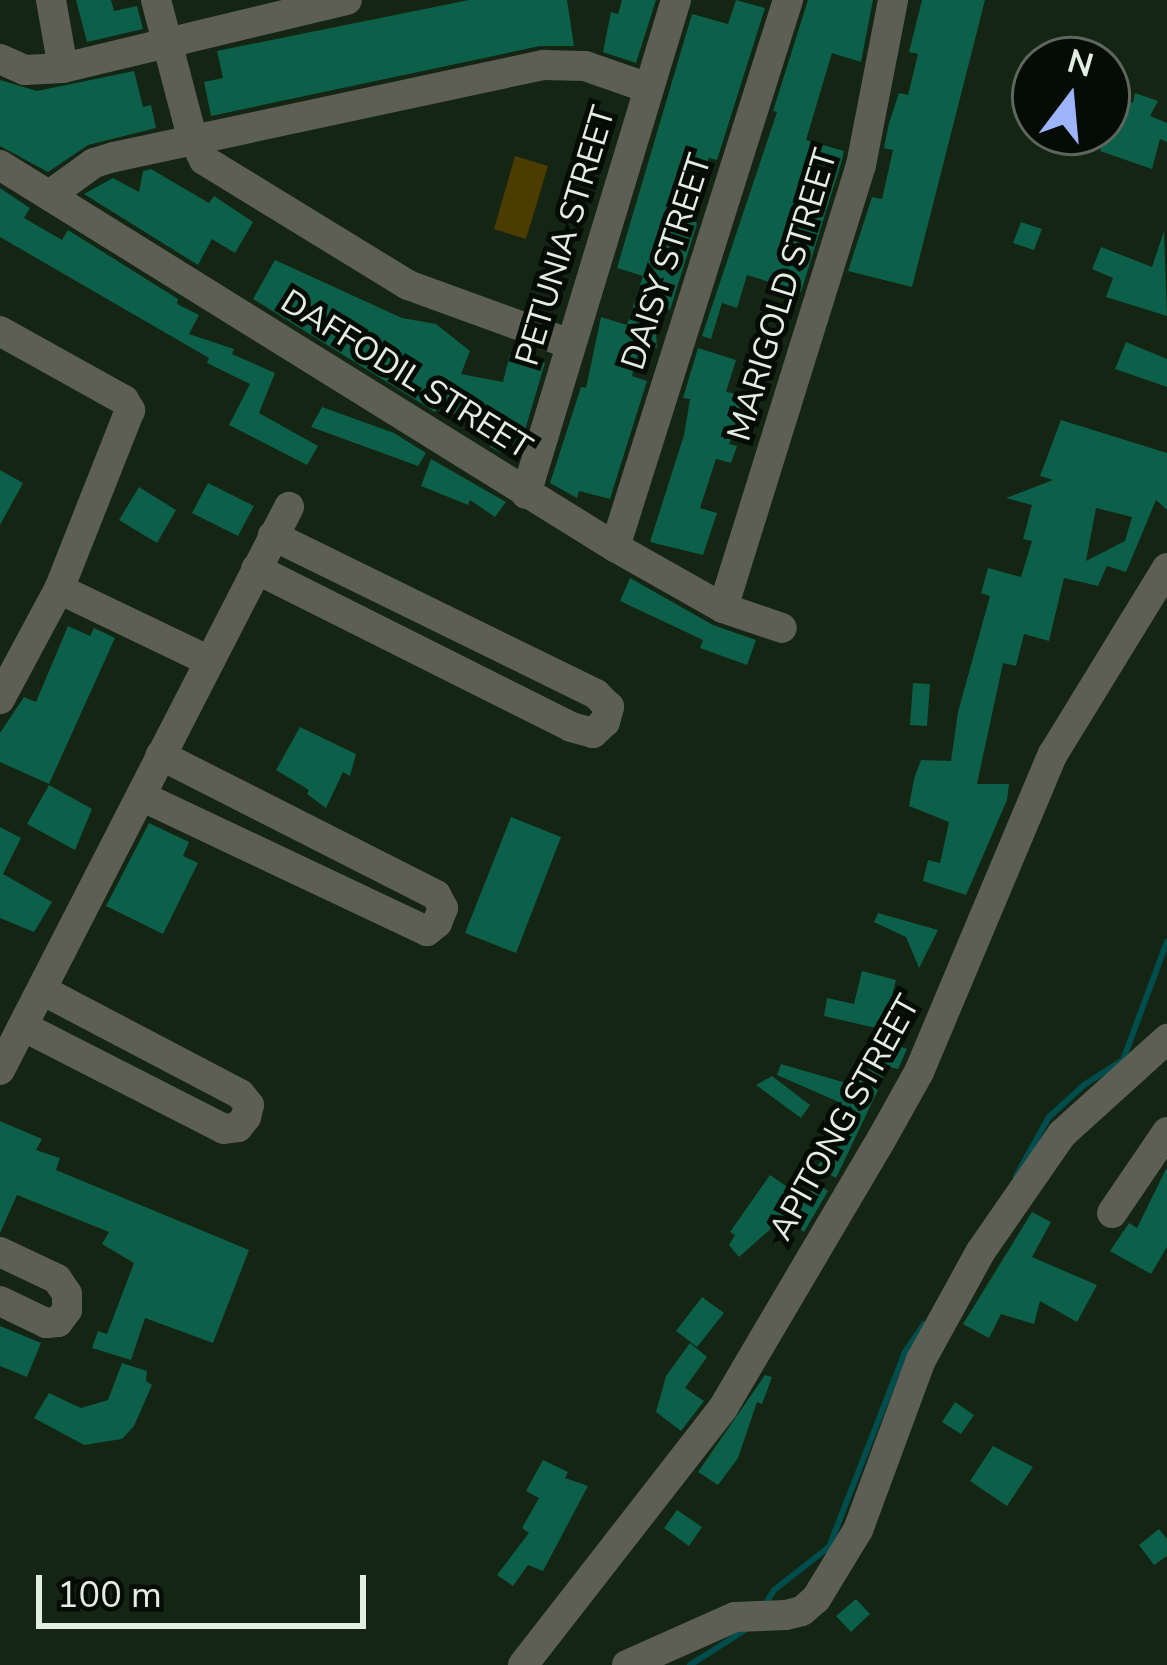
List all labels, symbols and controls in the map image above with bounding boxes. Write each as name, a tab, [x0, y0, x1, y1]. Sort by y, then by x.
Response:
north arrow	[1011, 36, 1131, 156]
text: N	[1062, 39, 1098, 89]
street label: PETUNIA STREET	[508, 102, 624, 370]
street label: MARIGOLD STREET	[720, 145, 846, 445]
street label: DAISY STREET	[614, 149, 720, 375]
street label: DAFFODIL STREET	[273, 282, 539, 468]
street label: APITONG STREET	[761, 989, 929, 1247]
scale bar	[42, 1551, 372, 1625]
text: 100 m	[57, 1571, 162, 1620]

